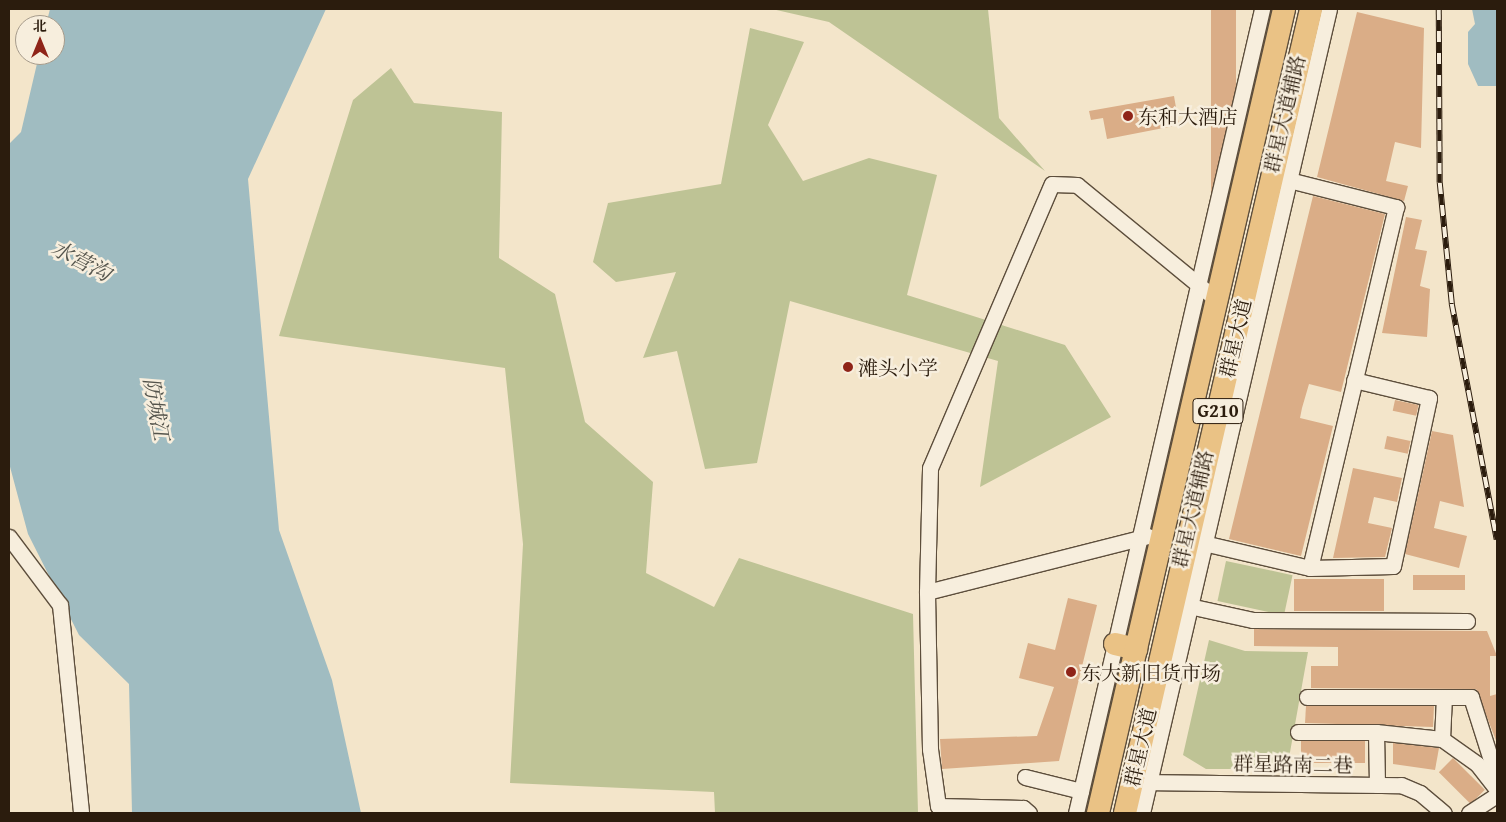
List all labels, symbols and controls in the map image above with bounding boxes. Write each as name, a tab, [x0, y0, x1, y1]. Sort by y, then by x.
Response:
north arrow	[15, 15, 65, 65]
text: 北	[33, 16, 47, 36]
street label: 群星大道辅路	[1259, 53, 1309, 175]
place label: 东和大酒店	[1138, 104, 1238, 128]
marker: 东和大酒店	[1122, 110, 1134, 122]
water label: 水营沟	[47, 235, 115, 287]
street label: 群星大道	[1214, 296, 1256, 380]
place label: 滩头小学	[858, 355, 938, 379]
marker: 滩头小学	[842, 361, 854, 373]
water label: 防城江	[138, 376, 174, 442]
road number: G210	[1192, 394, 1244, 428]
street label: 群星大道辅路	[1167, 448, 1217, 570]
place label: 东大新旧货市场	[1081, 660, 1221, 684]
marker: 东大新旧货市场	[1065, 666, 1077, 678]
street label: 群星大道	[1119, 705, 1161, 789]
street label: 群星路南二巷	[1233, 751, 1353, 777]

